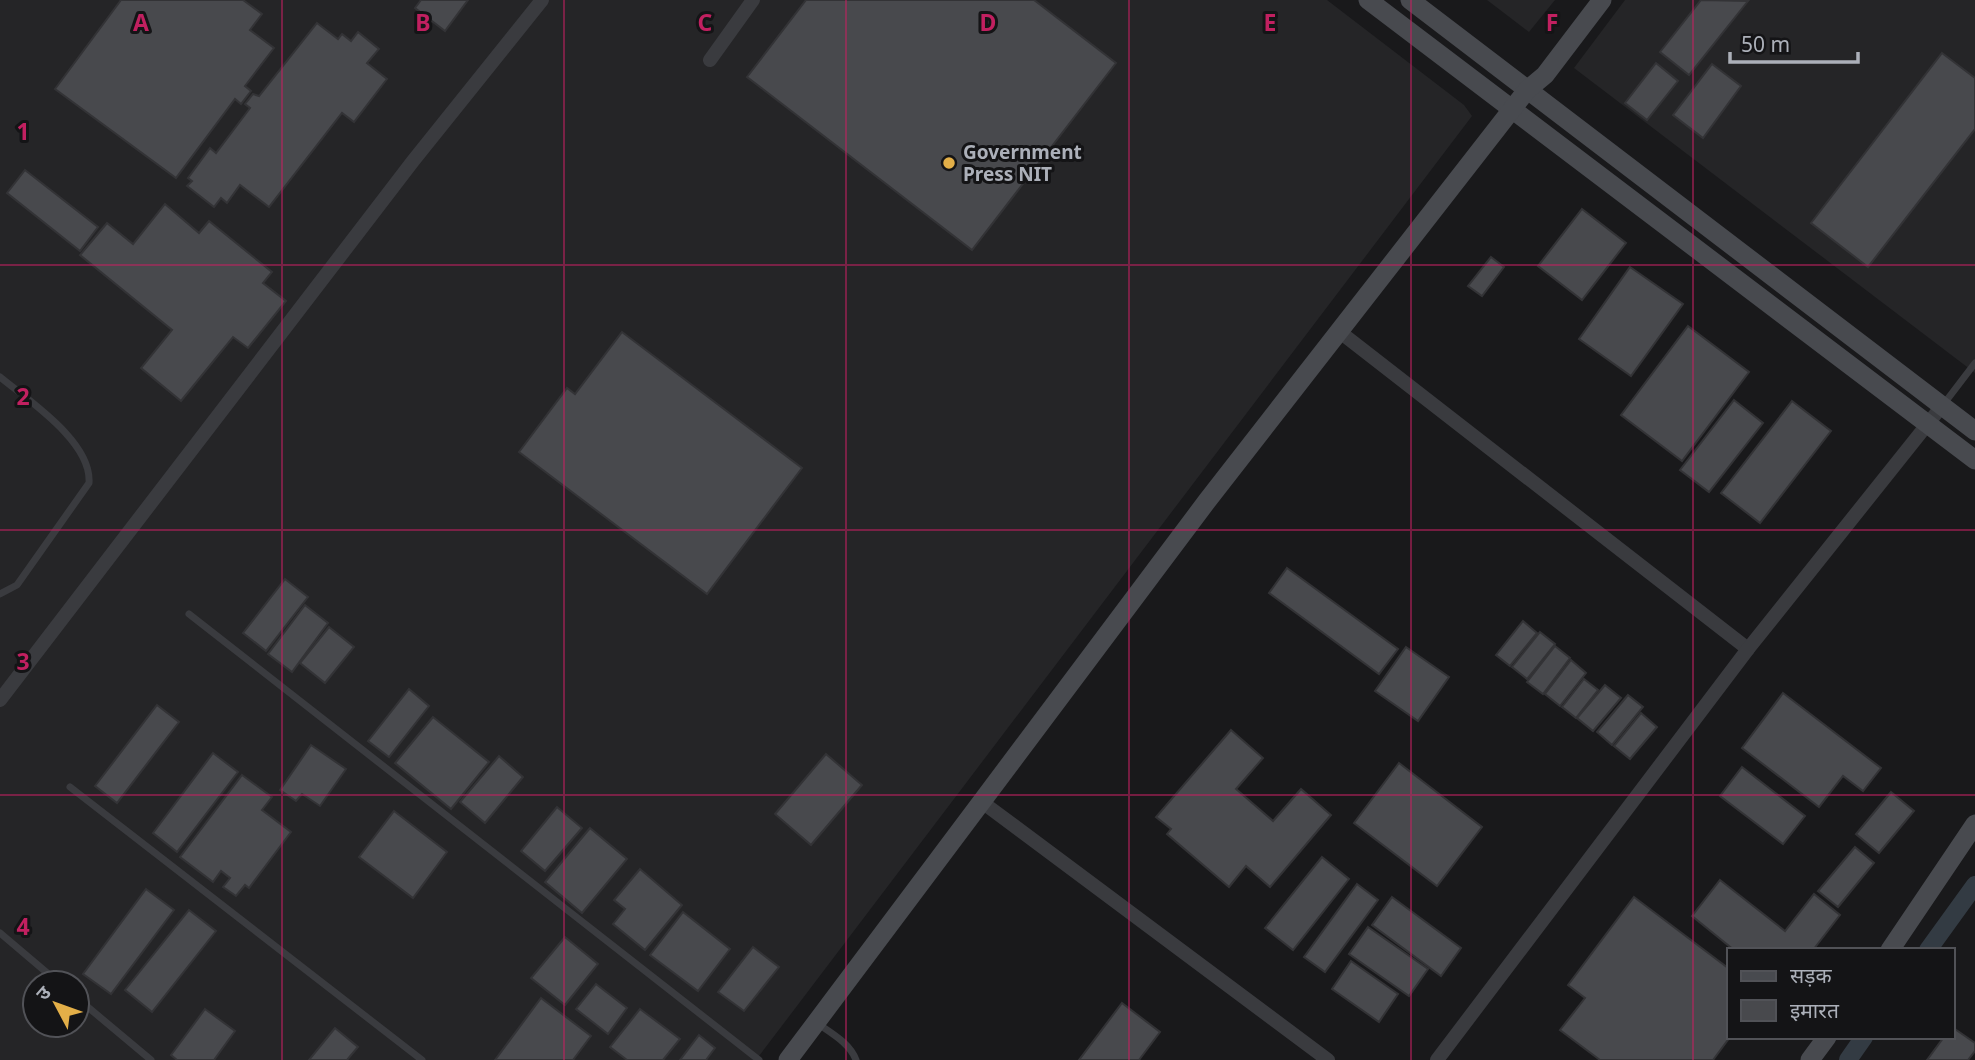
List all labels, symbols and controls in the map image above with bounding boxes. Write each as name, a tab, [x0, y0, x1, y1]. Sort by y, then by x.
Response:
text: A	[133, 6, 149, 38]
text: B	[415, 6, 431, 38]
text: C	[698, 6, 713, 38]
text: D	[980, 6, 996, 38]
text: E	[1264, 6, 1276, 38]
text: F	[1546, 6, 1558, 38]
scale bar	[1730, 21, 1858, 65]
text: 50 m	[1741, 30, 1790, 58]
text: 1	[16, 115, 30, 147]
place label: Government Press NIT	[963, 139, 1082, 187]
marker: Government Press NIT	[941, 155, 957, 171]
text: 2	[16, 380, 30, 412]
text: 3	[16, 645, 30, 677]
text: 4	[16, 910, 30, 942]
legend	[1727, 948, 1954, 1039]
text: सड़क	[1790, 961, 1832, 989]
north arrow	[21, 969, 91, 1039]
text: उ	[30, 979, 57, 1006]
text: इमारत	[1790, 996, 1840, 1024]

